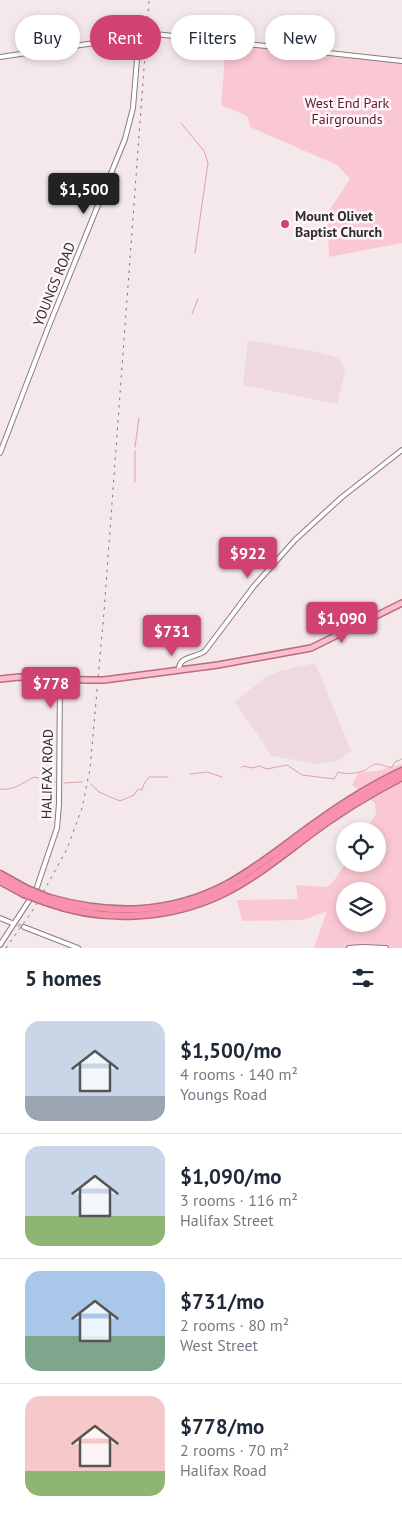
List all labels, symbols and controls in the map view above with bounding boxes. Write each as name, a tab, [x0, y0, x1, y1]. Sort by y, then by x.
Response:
chip: Buy	[15, 15, 80, 60]
chip: Rent	[90, 15, 161, 60]
chip: Filters	[171, 15, 255, 60]
chip: New	[265, 15, 335, 60]
park label: West End Park Fairgrounds	[305, 94, 390, 128]
pin: $1,500	[43, 172, 125, 215]
text: $1,500	[59, 179, 109, 199]
place label: Mount Olivet Baptist Church	[295, 207, 382, 241]
marker: Mount Olivet Baptist Church	[279, 218, 291, 230]
street label: YOUNGS ROAD	[29, 239, 79, 329]
pin: $922	[218, 536, 278, 579]
text: $922	[230, 543, 266, 563]
pin: $1,090	[301, 602, 383, 644]
text: $1,090	[317, 608, 367, 628]
pin: $731	[142, 614, 202, 657]
text: $731	[154, 621, 190, 641]
pin: $778	[21, 666, 81, 709]
text: $778	[33, 673, 69, 693]
street label: HALIFAX ROAD	[37, 729, 57, 819]
map controls	[336, 822, 386, 932]
button: locate	[336, 822, 386, 872]
button: layers	[336, 882, 386, 932]
icon: filters	[349, 964, 377, 992]
text: 5 homes	[25, 965, 101, 992]
text: $1,500/mo	[180, 1037, 282, 1064]
icon: home	[65, 1041, 125, 1101]
text: 4 rooms · 140 m²	[180, 1064, 298, 1084]
text: Youngs Road	[180, 1084, 267, 1104]
text: $1,090/mo	[180, 1163, 282, 1190]
icon: home	[65, 1166, 125, 1226]
text: 3 rooms · 116 m²	[180, 1190, 298, 1210]
text: Halifax Street	[180, 1210, 274, 1230]
text: $731/mo	[180, 1288, 264, 1315]
icon: home	[65, 1291, 125, 1351]
text: 2 rooms · 80 m²	[180, 1315, 289, 1335]
text: West Street	[180, 1335, 258, 1355]
text: $778/mo	[180, 1413, 264, 1440]
icon: home	[65, 1416, 125, 1476]
text: 2 rooms · 70 m²	[180, 1440, 289, 1460]
text: Halifax Road	[180, 1460, 267, 1480]

